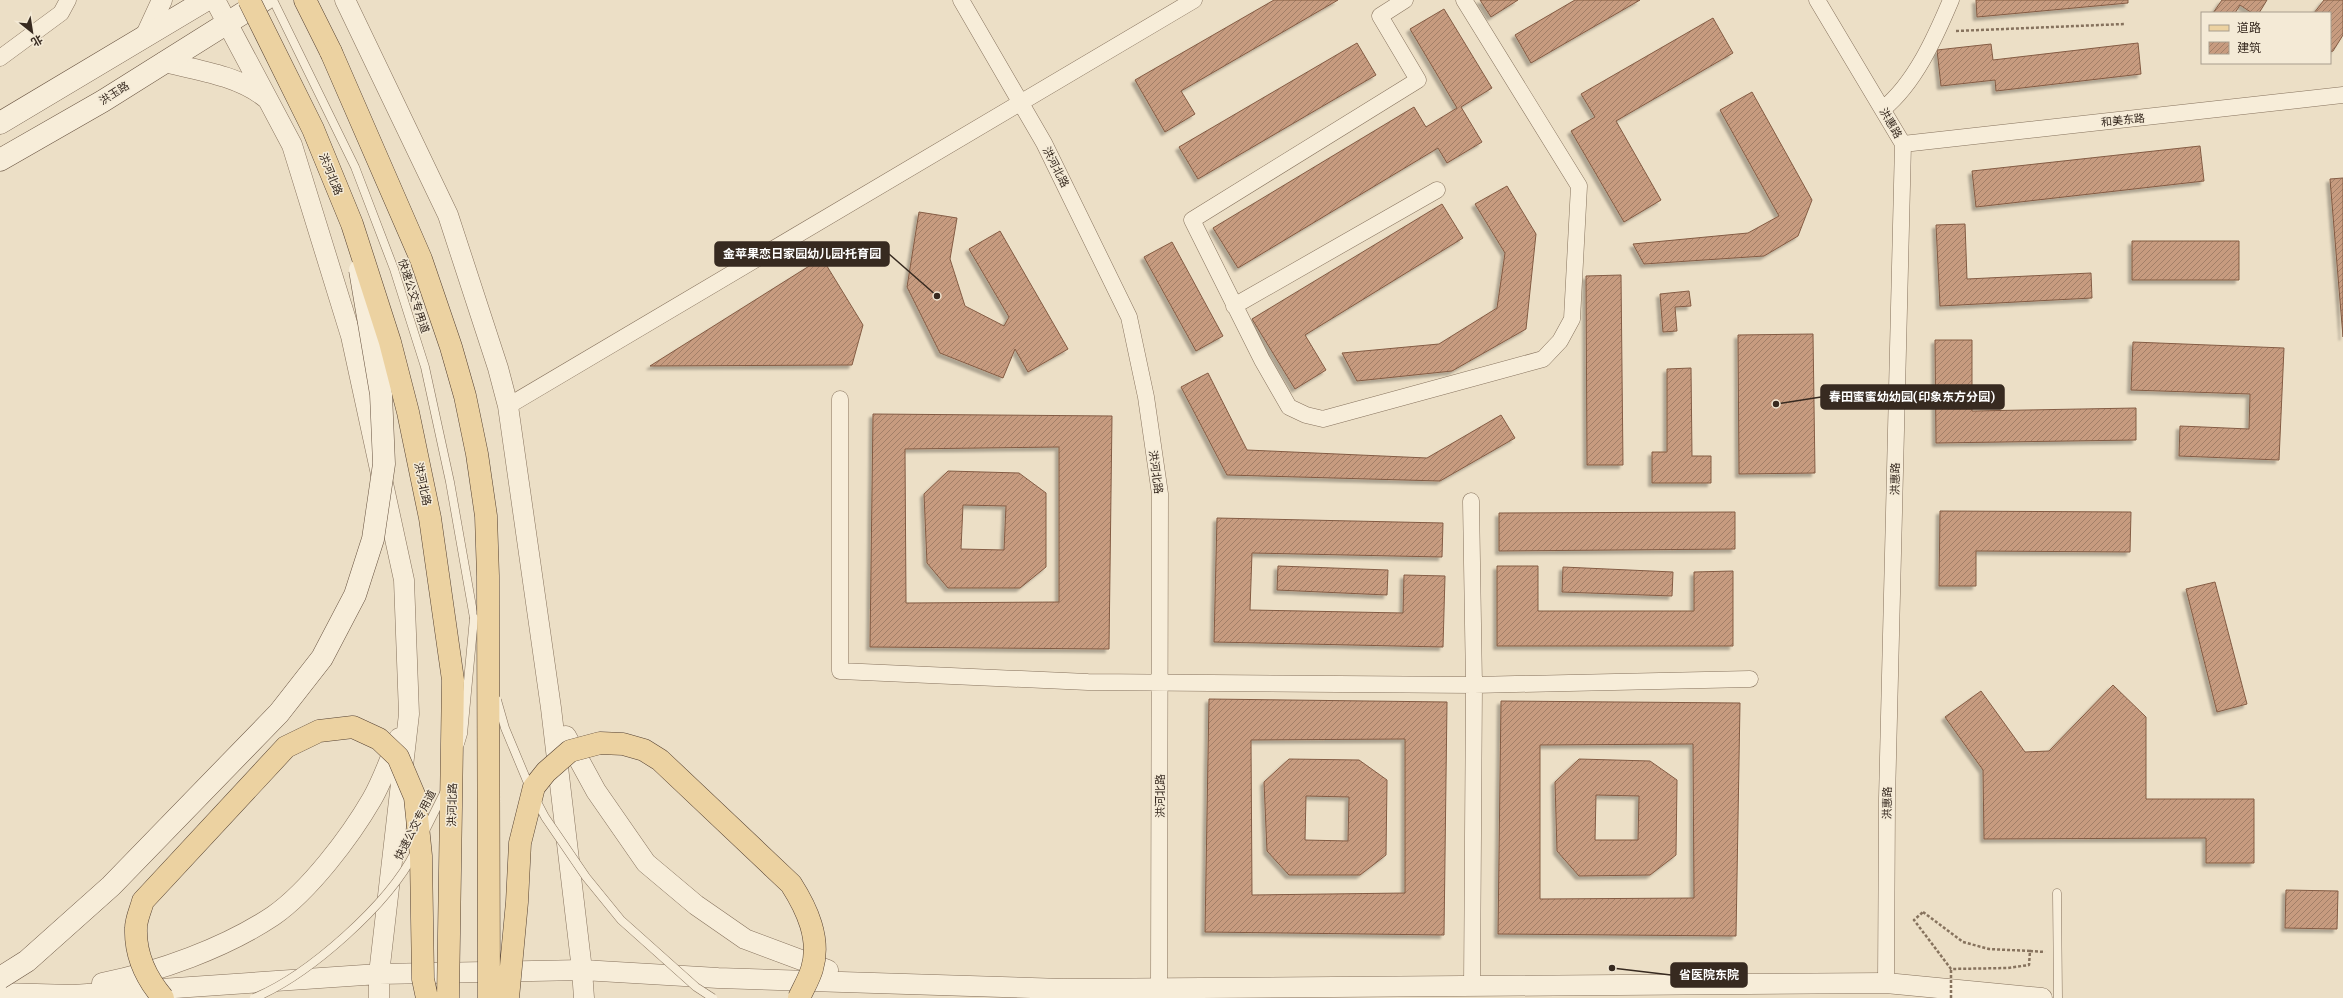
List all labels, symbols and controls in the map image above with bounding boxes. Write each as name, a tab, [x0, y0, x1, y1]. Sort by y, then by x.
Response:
north arrow	[12, 12, 52, 52]
legend	[2201, 12, 2331, 64]
text: 道路	[2237, 20, 2261, 35]
text: 北	[29, 32, 45, 49]
text: 建筑	[2237, 40, 2261, 55]
street label: 洪玉路	[96, 78, 132, 108]
street label: 洪惠路	[1877, 105, 1905, 141]
street label: 和美东路	[2100, 111, 2146, 129]
street label: 洪河北路	[1040, 144, 1072, 190]
street label: 洪河北路	[316, 151, 346, 197]
callout: 金苹果恋日家园幼儿园·托育园	[715, 242, 889, 266]
text: 金苹果恋日家园幼儿园·托育园	[723, 246, 881, 261]
street label: 快速公交专用道	[395, 257, 433, 335]
callout: 春田蜜蜜幼幼园(印象东方分园)	[1821, 385, 2004, 409]
text: 春田蜜蜜幼幼园(印象东方分园)	[1829, 389, 1995, 404]
street label: 洪河北路	[1146, 449, 1166, 495]
street label: 洪河北路	[412, 461, 434, 507]
street label: 洪惠路	[1888, 462, 1902, 496]
street label: 洪河北路	[1153, 774, 1167, 818]
street label: 洪河北路	[445, 783, 459, 827]
street label: 洪惠路	[1880, 786, 1894, 820]
street label: 快速公交专用道	[391, 788, 439, 862]
callout: 省医院东院	[1671, 963, 1747, 987]
text: 省医院东院	[1679, 967, 1739, 982]

